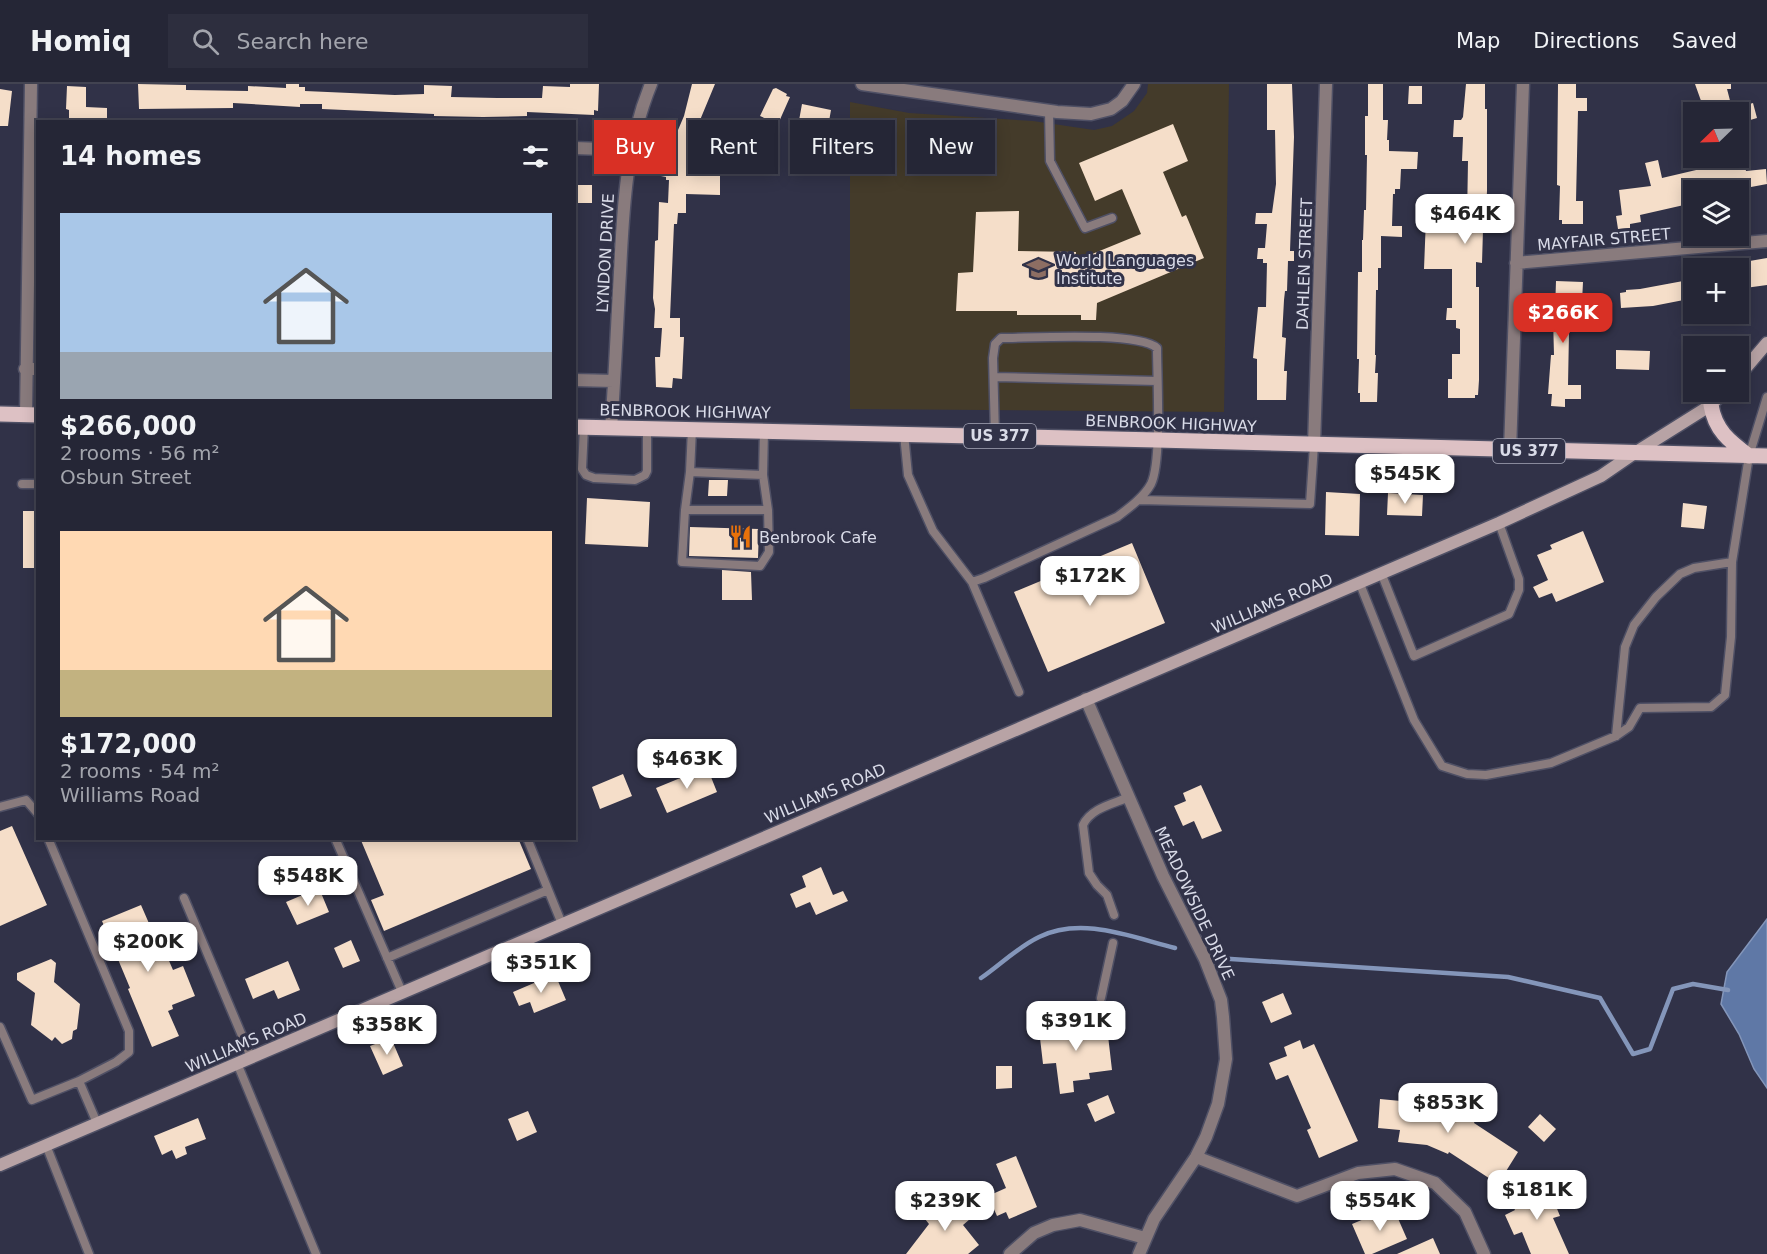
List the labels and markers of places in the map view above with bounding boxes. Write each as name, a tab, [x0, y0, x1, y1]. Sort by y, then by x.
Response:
pin: $464K	[1423, 194, 1507, 245]
place label: World Languages Institute	[1056, 251, 1194, 288]
school or university icon: World Languages Institute	[1025, 256, 1051, 282]
pin: $266K	[1521, 293, 1605, 344]
pin: $545K	[1363, 454, 1447, 505]
restaurant icon: Benbrook Cafe	[728, 524, 754, 550]
place label: Benbrook Cafe	[759, 528, 877, 547]
pin: $172K	[1048, 556, 1132, 607]
pin: $463K	[645, 739, 729, 790]
pin: $548K	[266, 856, 350, 907]
pin: $200K	[106, 922, 190, 973]
pin: $351K	[499, 943, 583, 994]
pin: $391K	[1034, 1001, 1118, 1052]
pin: $358K	[345, 1005, 429, 1056]
pin: $853K	[1406, 1083, 1490, 1134]
pin: $181K	[1495, 1170, 1579, 1221]
pin: $239K	[903, 1181, 987, 1232]
pin: $554K	[1338, 1181, 1422, 1232]

